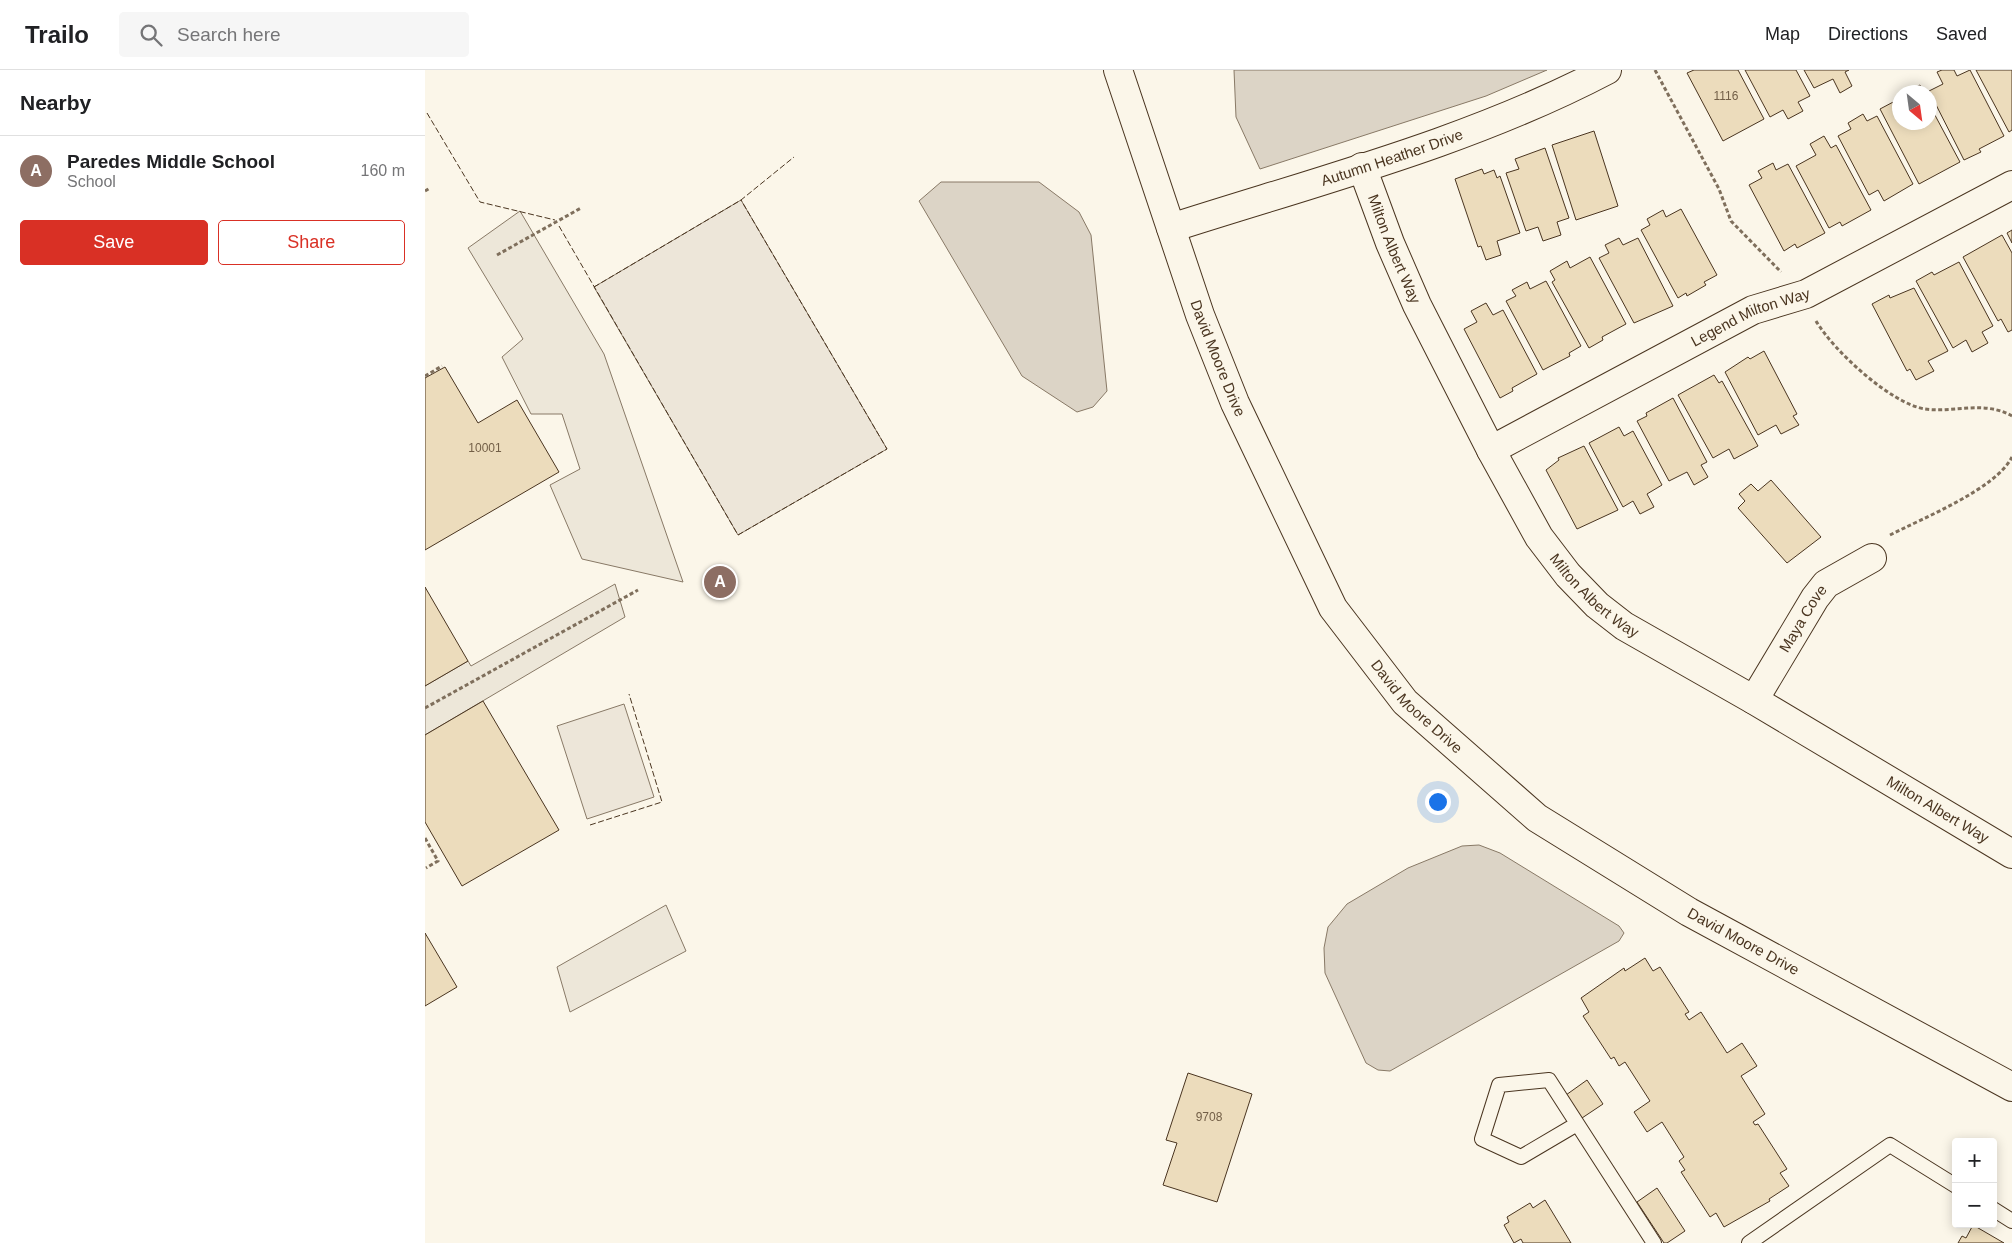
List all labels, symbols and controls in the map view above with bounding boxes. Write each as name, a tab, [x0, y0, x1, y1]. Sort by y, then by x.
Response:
search box	[119, 12, 469, 57]
text: Trailo	[25, 21, 89, 48]
icon: search	[137, 21, 165, 49]
text: Search here	[177, 24, 281, 45]
text: Map	[1765, 24, 1800, 44]
text: Directions	[1828, 24, 1908, 44]
text: Saved	[1936, 24, 1987, 44]
north arrow	[1892, 85, 1937, 130]
house number: 1116	[1714, 89, 1739, 103]
text: Nearby	[20, 91, 91, 114]
street label: Autumn Heather Drive	[1319, 125, 1465, 189]
text: Paredes Middle School	[67, 151, 275, 172]
text: A	[30, 162, 42, 179]
text: 160 m	[361, 162, 405, 179]
text: School	[67, 173, 116, 190]
street label: Milton Albert Way	[1365, 192, 1424, 306]
button: Save	[20, 220, 208, 265]
button: Share	[218, 220, 405, 265]
street label: Legend Milton Way	[1688, 284, 1812, 350]
street label: David Moore Drive	[1187, 297, 1249, 419]
house number: 10001	[468, 441, 502, 455]
street label: Milton Albert Way	[1547, 550, 1642, 641]
pin: A	[704, 563, 736, 601]
street label: Maya Cove	[1776, 581, 1830, 655]
street label: David Moore Drive	[1368, 656, 1466, 756]
street label: Milton Albert Way	[1884, 772, 1993, 847]
your location	[1425, 789, 1451, 815]
street label: David Moore Drive	[1685, 904, 1802, 978]
house number: 9708	[1196, 1110, 1223, 1124]
map controls	[1952, 1138, 1997, 1228]
button: +	[1952, 1138, 1997, 1183]
button: −	[1952, 1183, 1997, 1228]

